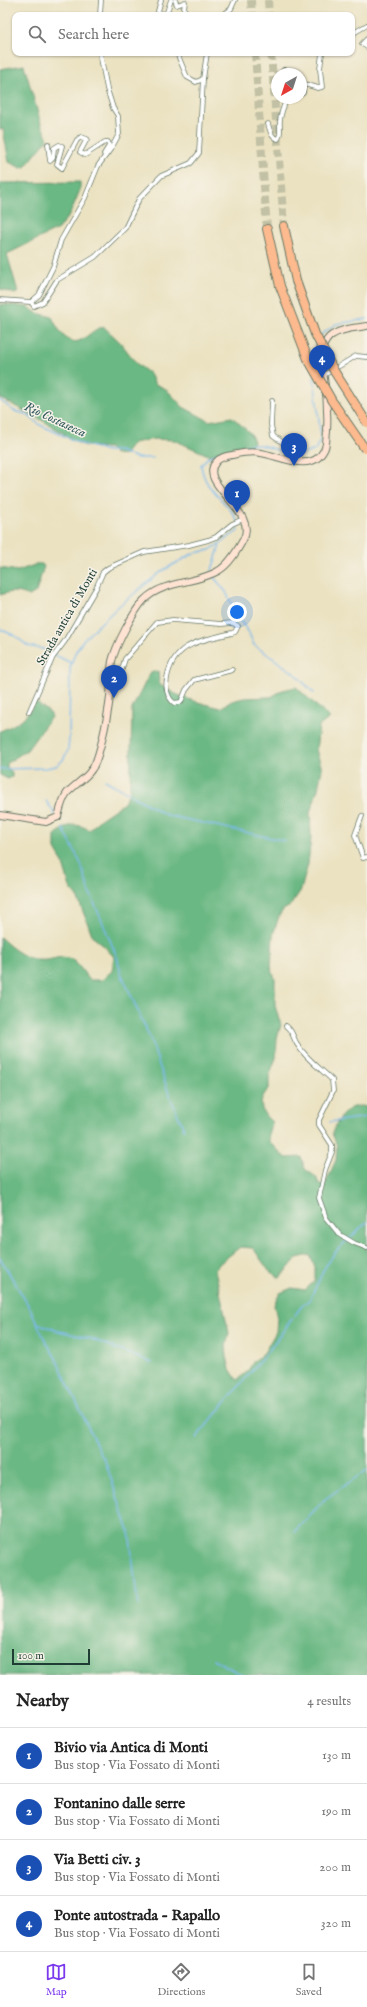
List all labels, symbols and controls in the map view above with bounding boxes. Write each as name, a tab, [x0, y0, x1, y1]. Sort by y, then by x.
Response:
search box	[12, 12, 355, 56]
icon: search	[26, 23, 48, 45]
text: Search here	[58, 25, 129, 44]
north arrow	[271, 68, 307, 104]
pin: 4	[309, 345, 335, 378]
water label: Rio Costasecca	[21, 398, 89, 442]
pin: 3	[281, 433, 307, 466]
pin: 1	[224, 480, 250, 513]
street label: Strada antica di Monti	[33, 566, 101, 668]
your location	[227, 602, 247, 622]
pin: 2	[101, 665, 127, 698]
scale bar	[12, 1647, 90, 1666]
text: 100 m	[18, 1649, 44, 1663]
text: Nearby	[16, 1691, 69, 1712]
text: 4 results	[307, 1693, 351, 1710]
text: Bivio via Antica di Monti	[54, 1738, 208, 1757]
text: 1	[27, 1747, 31, 1764]
text: 130 m	[322, 1747, 351, 1764]
text: Bus stop · Via Fossato di Monti	[54, 1757, 220, 1774]
text: Fontanino dalle serre	[54, 1794, 185, 1813]
text: 2	[26, 1803, 32, 1820]
text: 190 m	[321, 1803, 351, 1820]
text: Bus stop · Via Fossato di Monti	[54, 1813, 220, 1830]
text: Via Betti civ. 3	[54, 1850, 141, 1869]
text: 3	[27, 1859, 31, 1876]
text: 200 m	[319, 1859, 351, 1876]
text: Bus stop · Via Fossato di Monti	[54, 1869, 220, 1886]
text: Ponte autostrada - Rapallo	[54, 1906, 220, 1925]
text: 4	[26, 1915, 32, 1932]
text: 320 m	[321, 1915, 351, 1932]
text: Bus stop · Via Fossato di Monti	[54, 1925, 220, 1942]
tab: Map	[45, 1961, 67, 1999]
tab: Directions	[158, 1961, 205, 1999]
tab: Saved	[296, 1961, 322, 1999]

